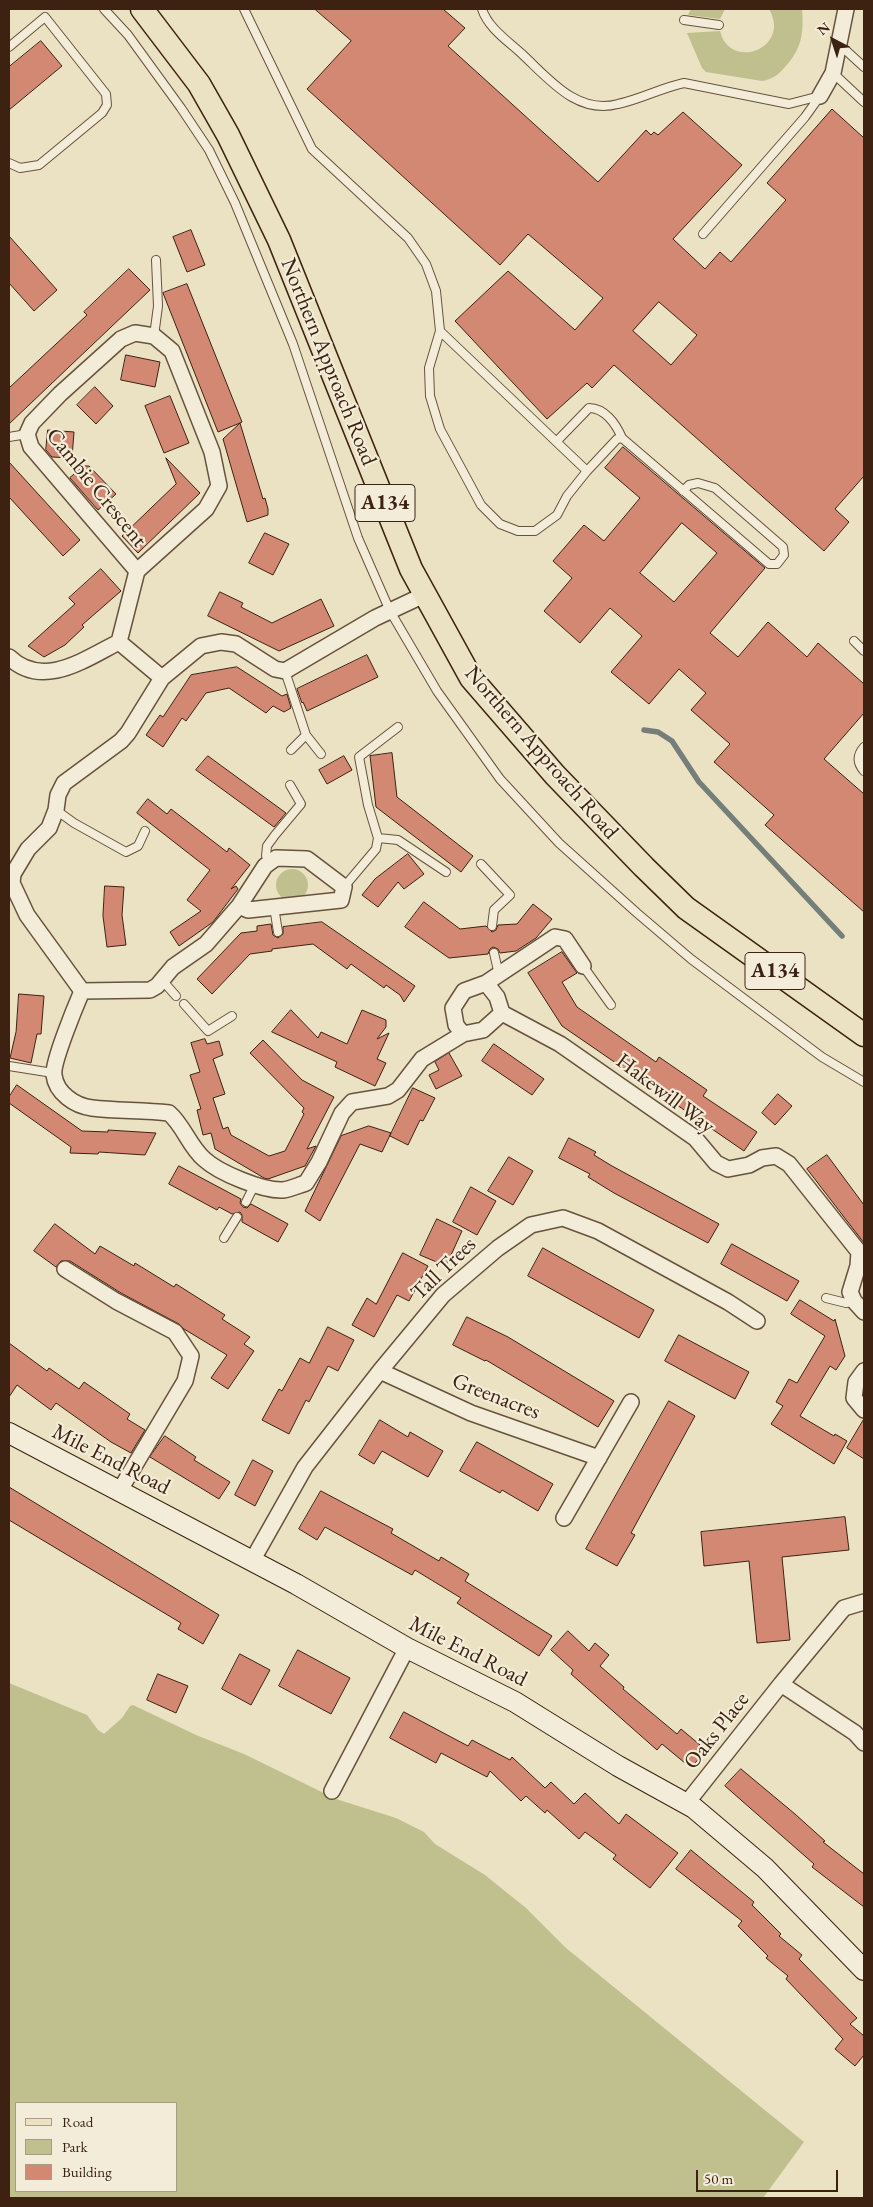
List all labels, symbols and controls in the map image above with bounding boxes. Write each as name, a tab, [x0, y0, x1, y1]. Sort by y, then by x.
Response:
north arrow	[808, 15, 858, 65]
text: N	[813, 18, 833, 39]
street label: Northern Approach Road	[274, 255, 382, 469]
street label: Cambie Crescent	[40, 423, 152, 553]
road number: A134	[355, 484, 415, 522]
street label: Northern Approach Road	[458, 661, 624, 845]
road number: A134	[745, 952, 805, 989]
street label: Hakewill Way	[610, 1048, 720, 1140]
street label: Tall Trees	[406, 1232, 482, 1306]
street label: Greenacres	[448, 1368, 544, 1426]
street label: Mile End Road	[48, 1419, 174, 1501]
street label: Mile End Road	[405, 1611, 531, 1693]
street label: Oaks Place	[679, 1687, 755, 1775]
legend	[15, 2102, 178, 2192]
text: Road	[62, 2112, 93, 2131]
text: Park	[62, 2137, 88, 2156]
scale bar	[698, 2160, 840, 2192]
text: Building	[62, 2162, 112, 2181]
text: 50 m	[704, 2169, 733, 2188]

